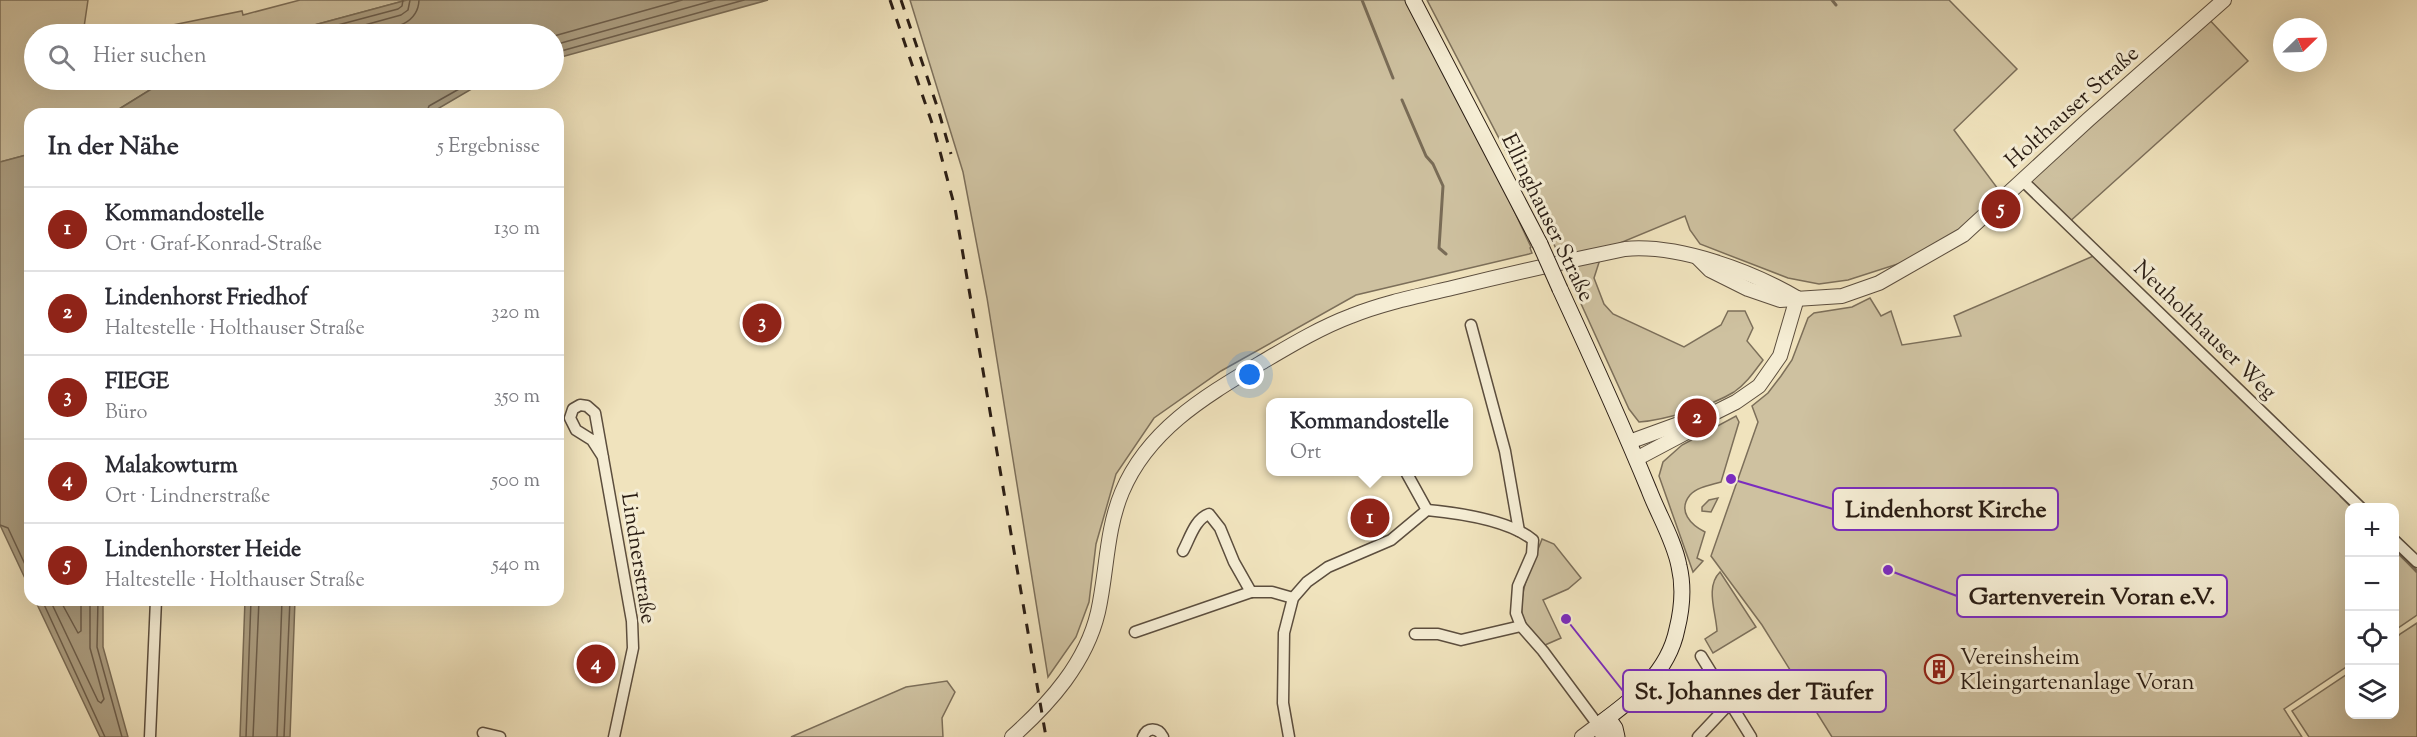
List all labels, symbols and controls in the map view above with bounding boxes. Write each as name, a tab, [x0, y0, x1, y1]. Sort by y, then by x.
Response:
north arrow	[2273, 18, 2327, 72]
search box	[24, 24, 564, 90]
street label: Holthauser Straße	[1999, 39, 2147, 177]
icon: search	[45, 41, 78, 74]
text: Hier suchen	[93, 41, 207, 73]
text: In der Nähe	[48, 129, 179, 166]
street label: Ellinghauser Straße	[1492, 129, 1601, 308]
text: 5 Ergebnisse	[437, 133, 540, 162]
pin: 5	[1982, 186, 2020, 232]
text: Kommandostelle	[105, 199, 264, 231]
text: 1	[64, 215, 71, 244]
text: 130 m	[494, 215, 540, 244]
text: Ort · Graf-Konrad-Straße	[105, 231, 322, 260]
street label: Neuholthauser Weg	[2125, 254, 2283, 408]
text: Lindenhorst Friedhof	[105, 283, 308, 315]
text: 2	[63, 299, 72, 328]
text: 320 m	[491, 299, 540, 328]
pin: 3	[742, 300, 782, 346]
text: Haltestelle · Holthauser Straße	[105, 315, 365, 344]
your location	[1235, 360, 1264, 389]
text: FIEGE	[105, 367, 169, 399]
text: 3	[63, 383, 72, 412]
text: 350 m	[494, 383, 540, 412]
pin: 2	[1678, 396, 1716, 440]
popup	[1266, 398, 1473, 476]
text: Büro	[105, 399, 148, 428]
text: Kommandostelle	[1290, 407, 1449, 439]
text: Ort	[1290, 439, 1321, 468]
text: Malakowturm	[105, 451, 238, 483]
text: 4	[62, 467, 73, 496]
text: 500 m	[491, 467, 540, 496]
text: Ort · Lindnerstraße	[105, 483, 270, 512]
callout: Lindenhorst Kirche	[1833, 488, 2058, 530]
street label: Lindnerstraße	[611, 491, 663, 626]
text: Lindenhorst Kirche	[1845, 494, 2047, 528]
pin: 1	[1350, 496, 1390, 540]
map controls	[2345, 503, 2399, 719]
button: +	[2345, 503, 2399, 557]
text: Lindenhorster Heide	[105, 535, 301, 567]
text: 5	[64, 551, 71, 580]
text: 540 m	[492, 551, 540, 580]
button: −	[2345, 557, 2399, 611]
text: Haltestelle · Holthauser Straße	[105, 567, 365, 596]
callout: Gartenverein Voran e.V.	[1957, 575, 2227, 617]
text: Gartenverein Voran e.V.	[1969, 581, 2215, 615]
button: locate	[2345, 611, 2399, 665]
pin: 4	[576, 642, 616, 686]
place label: Vereinsheim Kleingartenanlage Voran	[1960, 643, 2194, 700]
building icon: Vereinsheim Kleingartenanlage Voran	[1923, 653, 1955, 685]
button: layers	[2345, 665, 2399, 719]
callout: St. Johannes der Täufer	[1623, 670, 1886, 712]
text: St. Johannes der Täufer	[1634, 676, 1875, 710]

